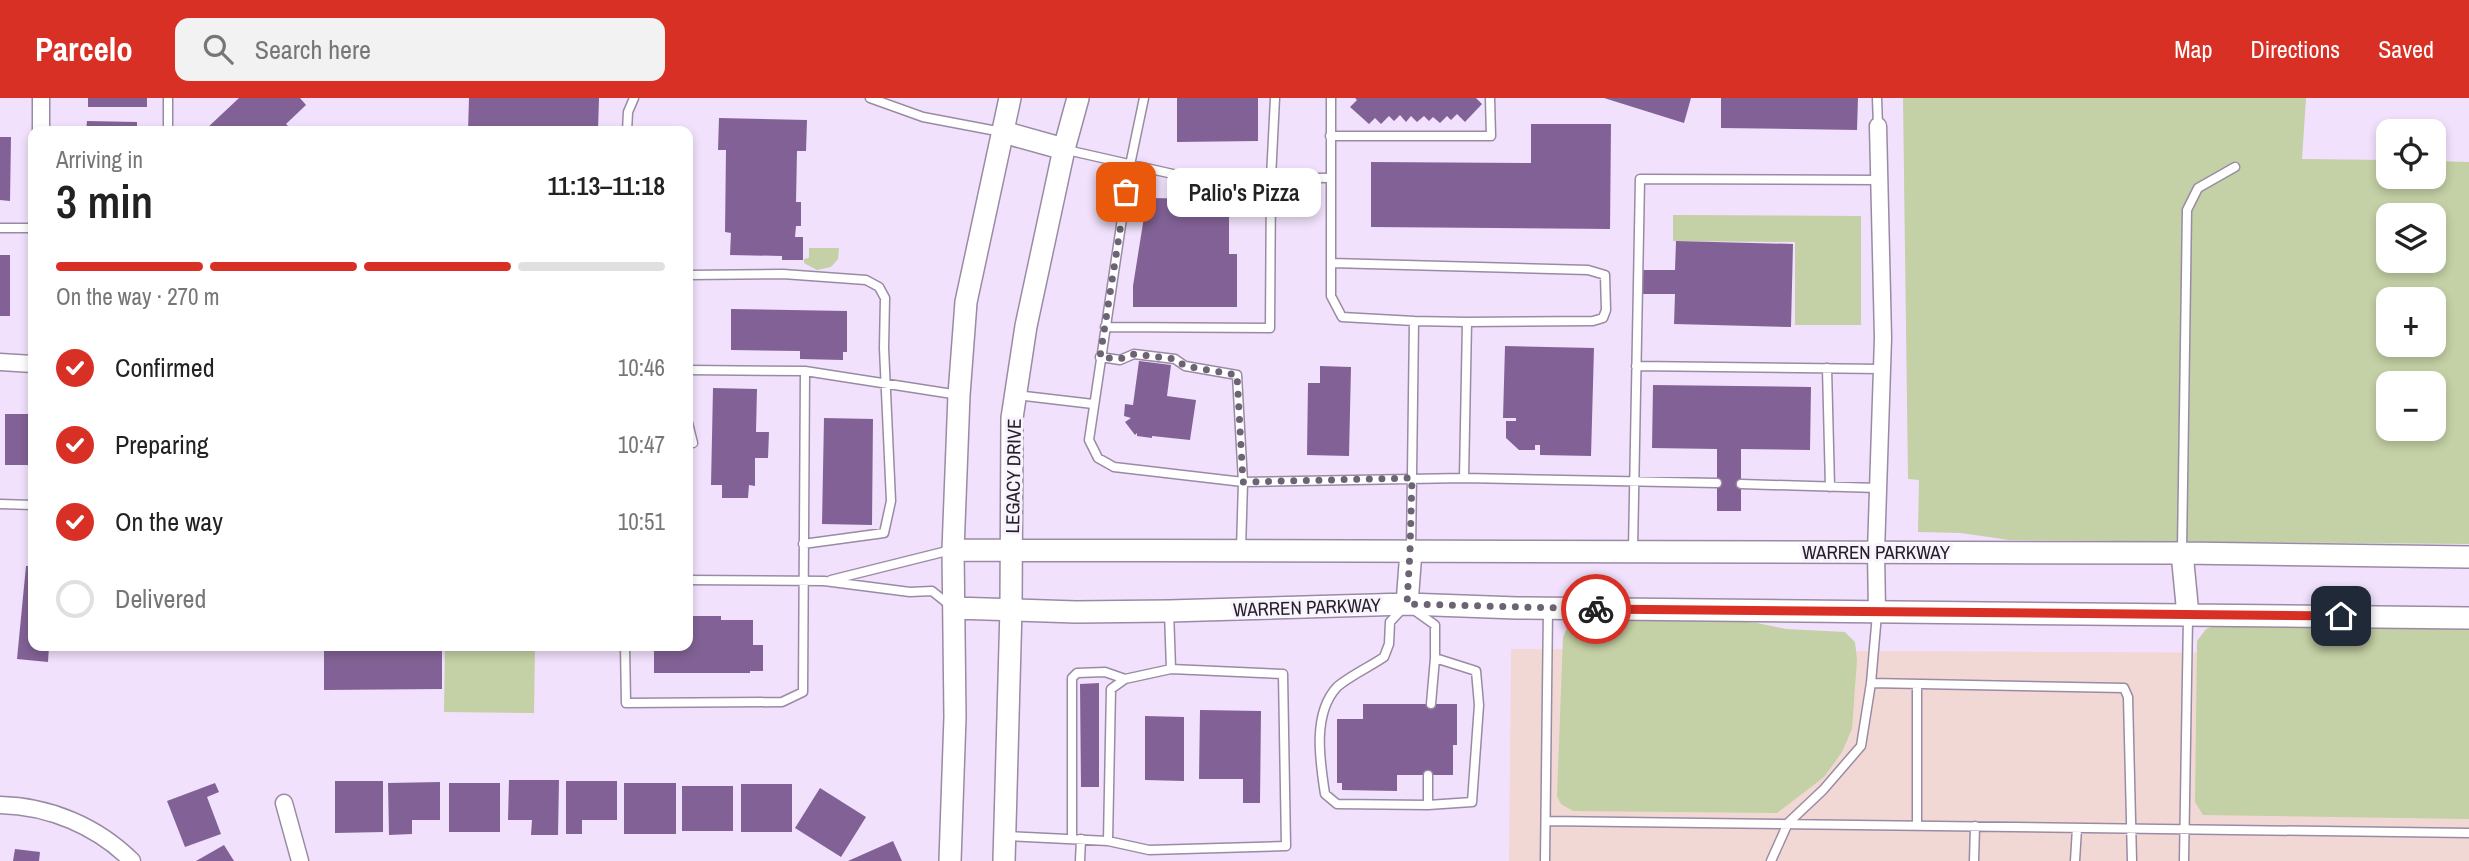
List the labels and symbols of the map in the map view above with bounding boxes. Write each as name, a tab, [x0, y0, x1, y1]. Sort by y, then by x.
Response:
pin	[1096, 162, 1156, 222]
callout: Palio's Pizza	[1168, 168, 1322, 217]
street label: LEGACY DRIVE	[999, 418, 1027, 534]
street label: WARREN PARKWAY	[1802, 539, 1951, 565]
courier	[1561, 574, 1631, 644]
pin	[2311, 586, 2371, 646]
street label: WARREN PARKWAY	[1233, 591, 1382, 623]

